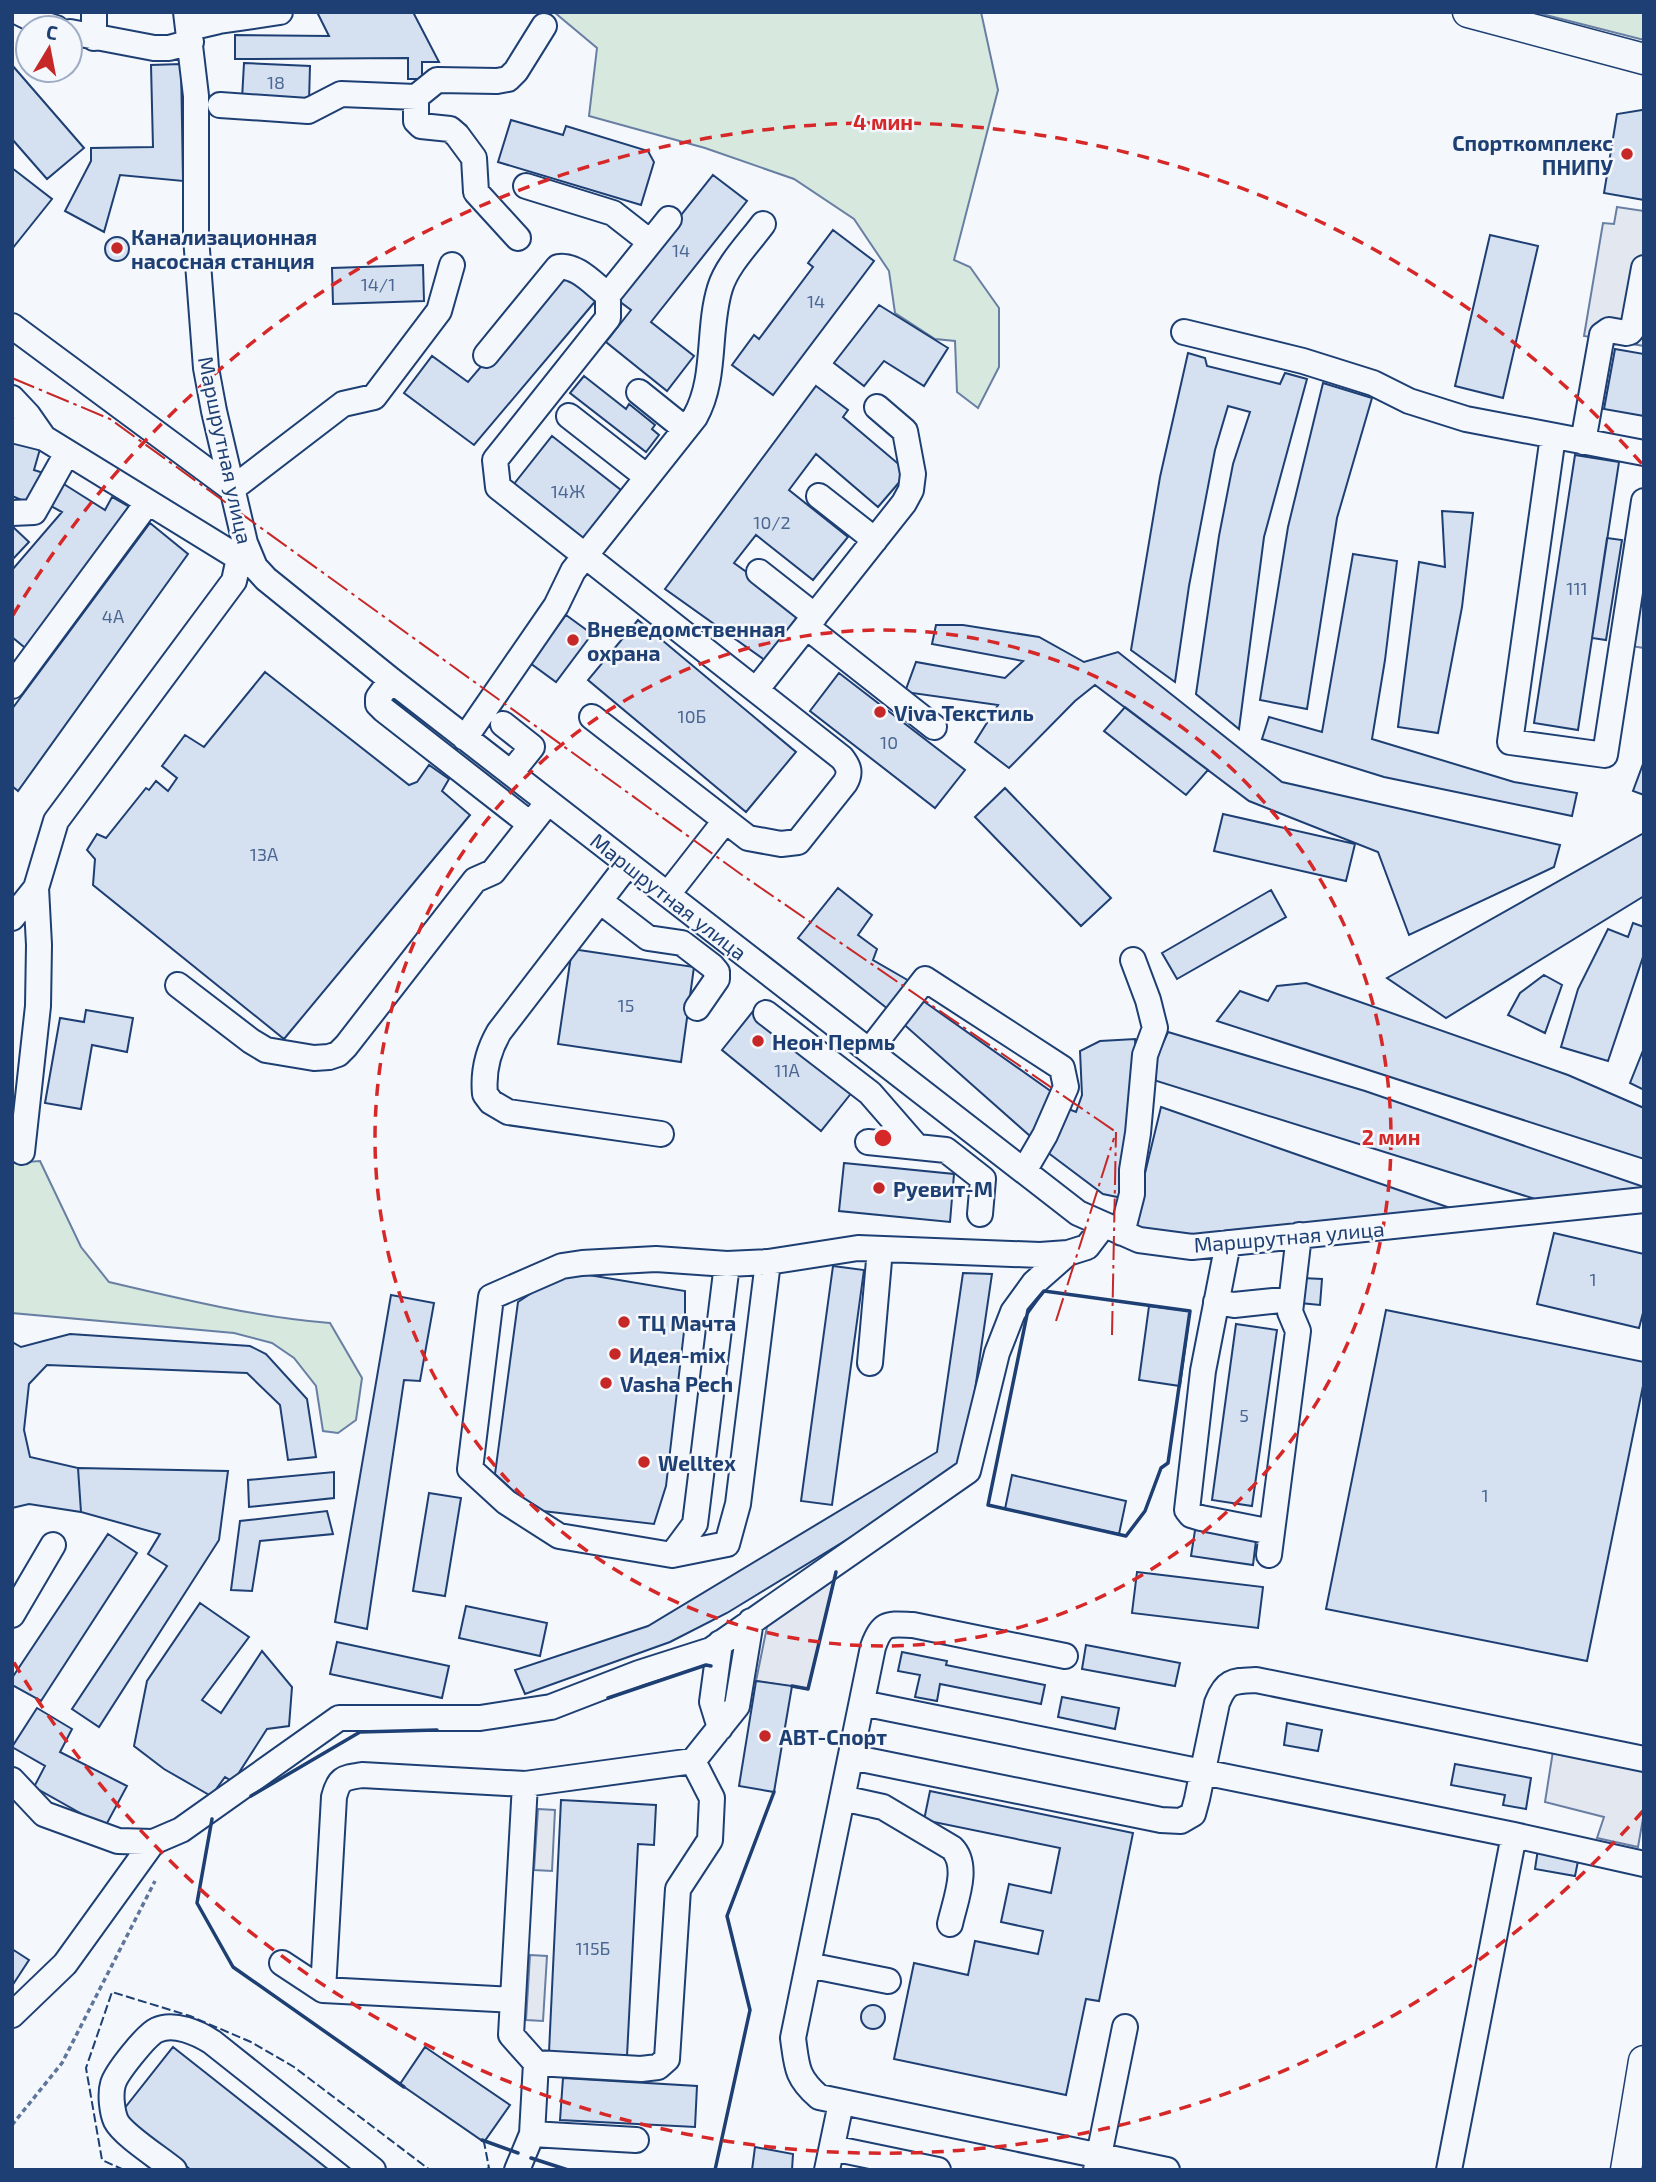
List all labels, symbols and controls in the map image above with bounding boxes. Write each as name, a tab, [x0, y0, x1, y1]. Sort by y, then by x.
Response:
north arrow	[14, 14, 84, 84]
text: С	[45, 19, 60, 44]
house number: 18	[267, 71, 285, 93]
text: 4 мин	[853, 109, 913, 134]
place label: Спорткомплекс ПНИПУ	[1452, 130, 1614, 179]
marker: Спорткомплекс ПНИПУ	[1619, 146, 1635, 162]
place label: Канализационная насосная станция	[131, 224, 317, 273]
house number: 14	[672, 239, 690, 261]
marker: Канализационная насосная станция	[109, 240, 125, 256]
house number: 14/1	[361, 273, 395, 295]
house number: 14	[807, 290, 825, 312]
street label: Маршрутная улица	[193, 354, 258, 546]
house number: 14Ж	[551, 480, 585, 502]
house number: 10/2	[753, 511, 791, 533]
house number: 111	[1566, 577, 1588, 599]
house number: 4А	[102, 605, 125, 627]
place label: Вневедомственная охрана	[587, 616, 786, 665]
marker: Вневедомственная охрана	[565, 632, 581, 648]
place label: Viva Текстиль	[894, 700, 1034, 725]
marker: Viva Текстиль	[872, 704, 888, 720]
house number: 10Б	[678, 705, 706, 727]
house number: 10	[880, 731, 898, 753]
street label: Маршрутная улица	[585, 827, 752, 966]
house number: 13А	[250, 843, 279, 865]
house number: 15	[618, 994, 634, 1016]
place label: Неон Пермь	[772, 1029, 895, 1054]
marker: Неон Пермь	[750, 1033, 766, 1049]
house number: 11А	[774, 1059, 801, 1081]
text: 2 мин	[1362, 1124, 1420, 1149]
centre of rings	[871, 1126, 895, 1150]
place label: Руевит-М	[893, 1176, 993, 1201]
marker: Руевит-М	[871, 1180, 887, 1196]
street label: Маршрутная улица	[1193, 1215, 1385, 1258]
house number: 1	[1589, 1268, 1597, 1290]
place label: ТЦ Мачта	[638, 1310, 736, 1335]
marker: ТЦ Мачта	[616, 1314, 632, 1330]
place label: Идея-mix	[629, 1342, 726, 1367]
marker: Идея-mix	[607, 1346, 623, 1362]
place label: Vasha Pech	[620, 1371, 733, 1396]
marker: Vasha Pech	[598, 1375, 614, 1391]
house number: 5	[1239, 1404, 1249, 1426]
place label: Welltex	[658, 1450, 736, 1475]
marker: Welltex	[636, 1454, 652, 1470]
house number: 1	[1481, 1484, 1489, 1506]
place label: АВТ-Спорт	[779, 1724, 887, 1749]
marker: АВТ-Спорт	[757, 1728, 773, 1744]
house number: 115Б	[576, 1937, 610, 1959]

